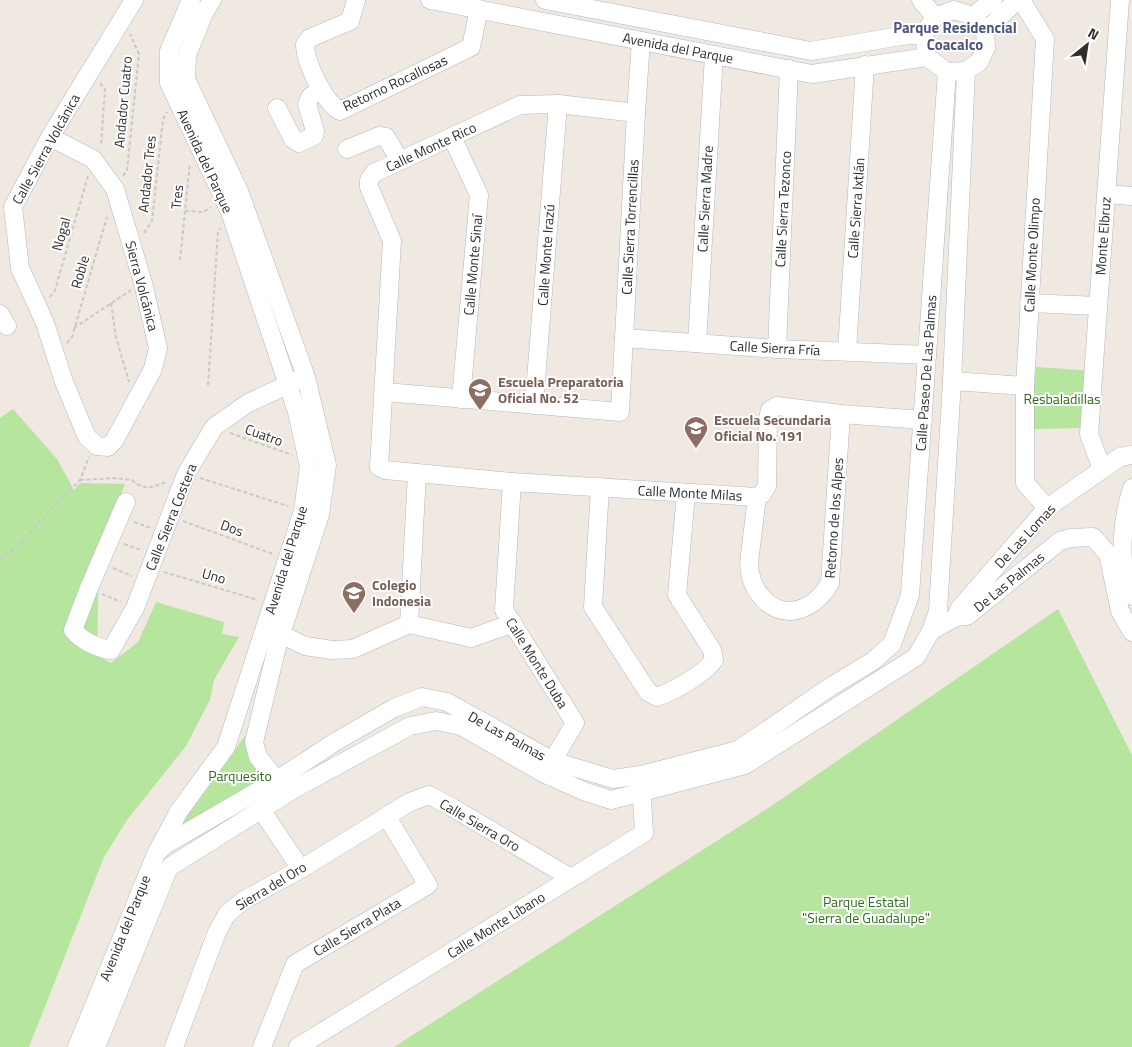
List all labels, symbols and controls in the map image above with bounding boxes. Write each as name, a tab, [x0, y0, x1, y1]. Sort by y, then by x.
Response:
district label: Parque Residencial Coacalco	[893, 16, 1017, 56]
north arrow	[1062, 20, 1112, 70]
text: N	[1084, 22, 1103, 45]
street label: Avenida del Parque	[621, 26, 735, 69]
street label: Retorno Rocallosas	[339, 49, 451, 116]
street label: Andador Cuatro	[108, 55, 137, 149]
street label: Calle Sierra Volcánica	[6, 89, 85, 208]
street label: Avenida del Parque	[172, 105, 239, 216]
street label: Calle Monte Rico	[382, 116, 480, 177]
street label: Andador Tres	[132, 134, 161, 214]
street label: Calle Sierra Madre	[691, 145, 718, 253]
street label: Calle Sierra Tezonco	[769, 150, 796, 268]
street label: Calle Sierra Ixtlán	[841, 157, 870, 259]
street label: Calle Sierra Torrencillas	[615, 159, 644, 295]
street label: Tres	[165, 184, 188, 210]
street label: Monte Elbruz	[1089, 196, 1116, 276]
street label: Calle Monte Olimpo	[1018, 197, 1045, 313]
street label: Calle Monte Irazú	[531, 203, 560, 307]
street label: Calle Monte Sinaí	[458, 213, 487, 316]
street label: Nogal	[46, 215, 75, 253]
street label: Sierra Volcánica	[120, 238, 165, 333]
street label: Roble	[65, 253, 94, 291]
street label: Calle Paseo De Las Palmas	[910, 294, 941, 452]
street label: Calle Sierra Fría	[729, 335, 821, 360]
place label: Escuela Preparatoria Oficial No. 52	[498, 371, 624, 408]
school or university icon: Escuela Preparatoria Oficial No. 52	[467, 377, 493, 411]
park label: Resbaladillas	[1023, 388, 1101, 409]
place label: Escuela Secundaria Oficial No. 191	[714, 409, 831, 446]
school or university icon: Escuela Secundaria Oficial No. 191	[683, 415, 709, 449]
street label: Cuatro	[242, 418, 286, 451]
street label: Retorno de los Alpes	[819, 457, 848, 579]
street label: Calle Sierra Costera	[139, 460, 202, 574]
street label: Calle Monte Milas	[637, 479, 743, 506]
street label: De Las Lomas	[989, 499, 1060, 573]
street label: Avenida del Parque	[259, 503, 312, 617]
street label: Dos	[218, 514, 247, 541]
street label: De Las Palmas	[969, 546, 1049, 617]
street label: Uno	[200, 562, 229, 589]
place label: Colegio Indonesia	[372, 574, 431, 611]
school or university icon: Colegio Indonesia	[341, 580, 367, 614]
street label: Calle Monte Duba	[501, 613, 574, 712]
street label: De Las Palmas	[464, 705, 550, 766]
park label: Parquesito	[208, 765, 272, 786]
street label: Calle Sierra Oro	[436, 793, 525, 856]
street label: Sierra del Oro	[231, 856, 310, 915]
street label: Avenida del Parque	[94, 872, 155, 984]
street label: Calle Monte Líbano	[443, 886, 549, 963]
park label: Parque Estatal "Sierra de Guadalupe"	[802, 891, 930, 928]
street label: Calle Sierra Plata	[309, 892, 405, 961]

